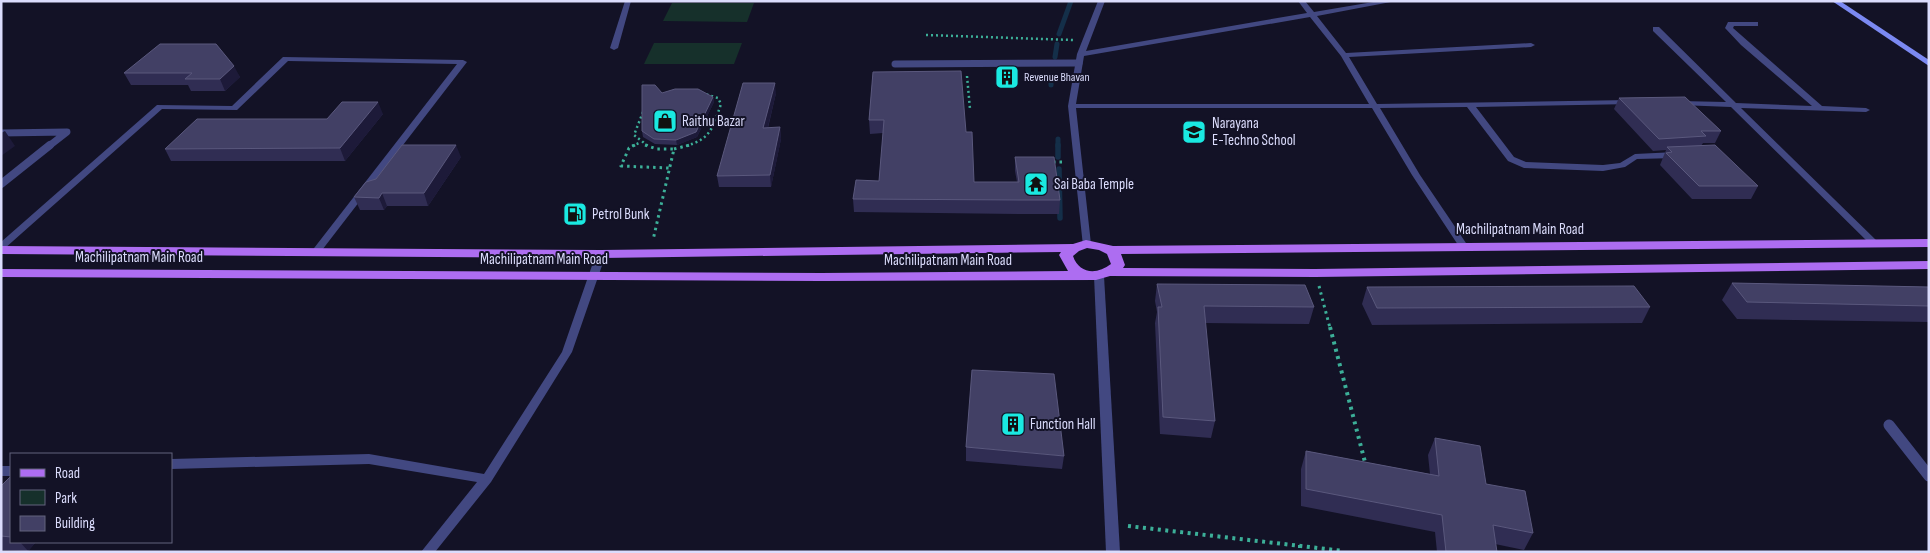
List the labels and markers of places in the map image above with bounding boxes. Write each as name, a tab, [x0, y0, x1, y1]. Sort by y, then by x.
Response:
building icon: Revenue Bhavan	[994, 64, 1020, 90]
place label: Revenue Bhavan	[1024, 70, 1090, 85]
shop icon: Raithu Bazar	[652, 108, 678, 134]
place label: Raithu Bazar	[682, 112, 746, 131]
place label: Narayana E-Techno School	[1212, 114, 1296, 150]
school or university icon: Narayana E-Techno School	[1181, 119, 1207, 145]
temple icon: Sai Baba Temple	[1023, 171, 1049, 197]
place label: Sai Baba Temple	[1054, 175, 1134, 194]
fuel station icon: Petrol Bunk	[562, 201, 588, 227]
place label: Petrol Bunk	[592, 205, 650, 224]
building icon: Function Hall	[1000, 411, 1026, 437]
place label: Function Hall	[1030, 415, 1096, 434]

